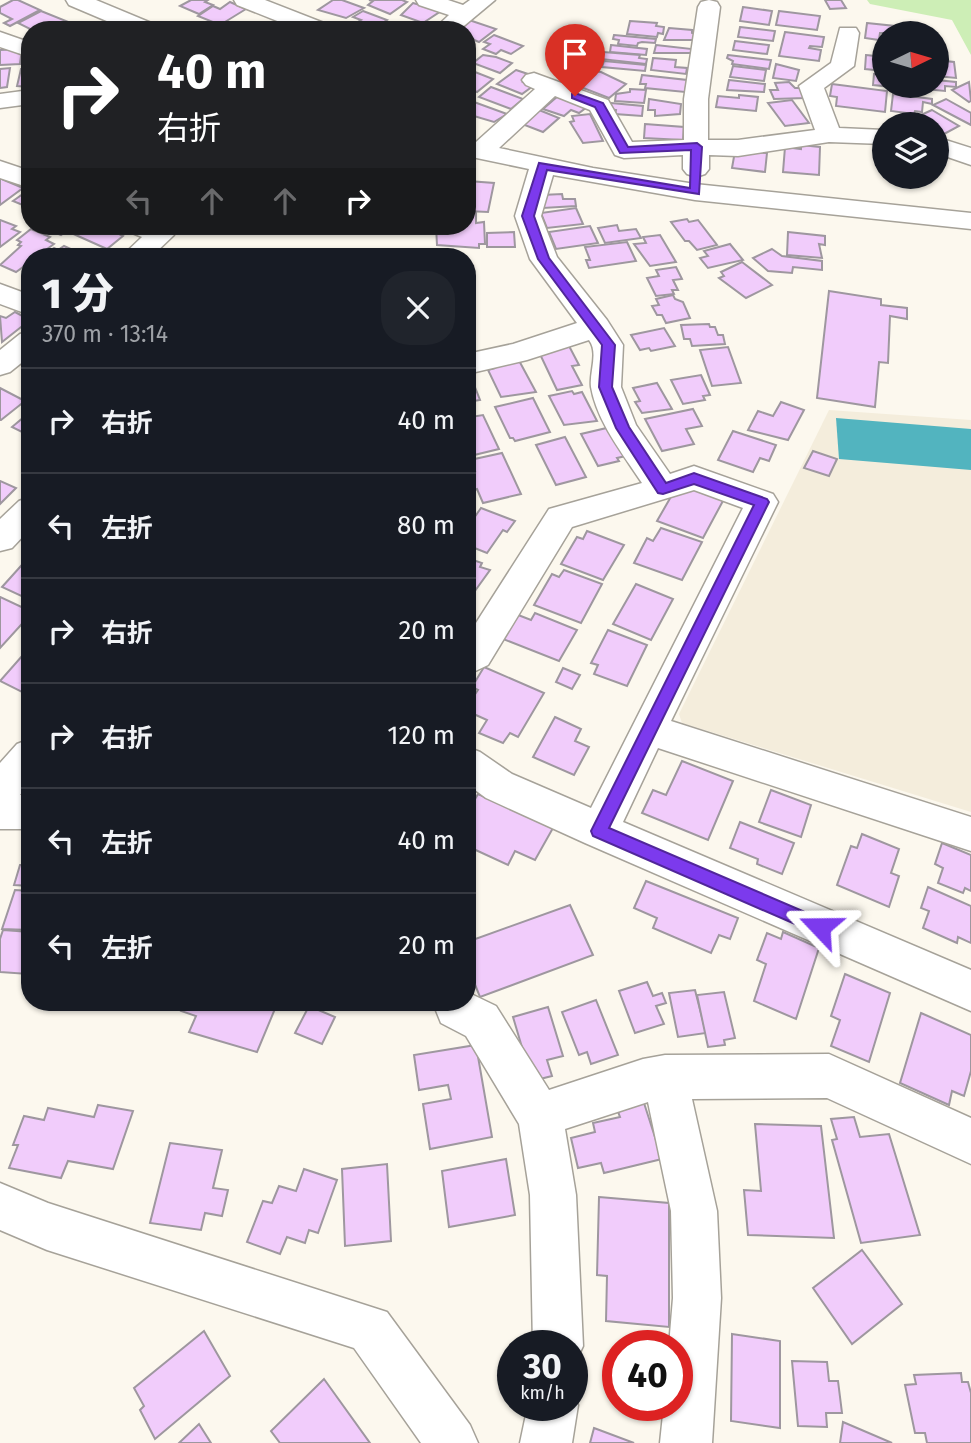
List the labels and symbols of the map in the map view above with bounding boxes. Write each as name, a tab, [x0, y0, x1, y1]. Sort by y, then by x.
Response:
north arrow	[872, 21, 948, 98]
pin	[545, 24, 605, 96]
position arrow	[783, 890, 857, 964]
speed limit sign: 40	[602, 1330, 693, 1421]

